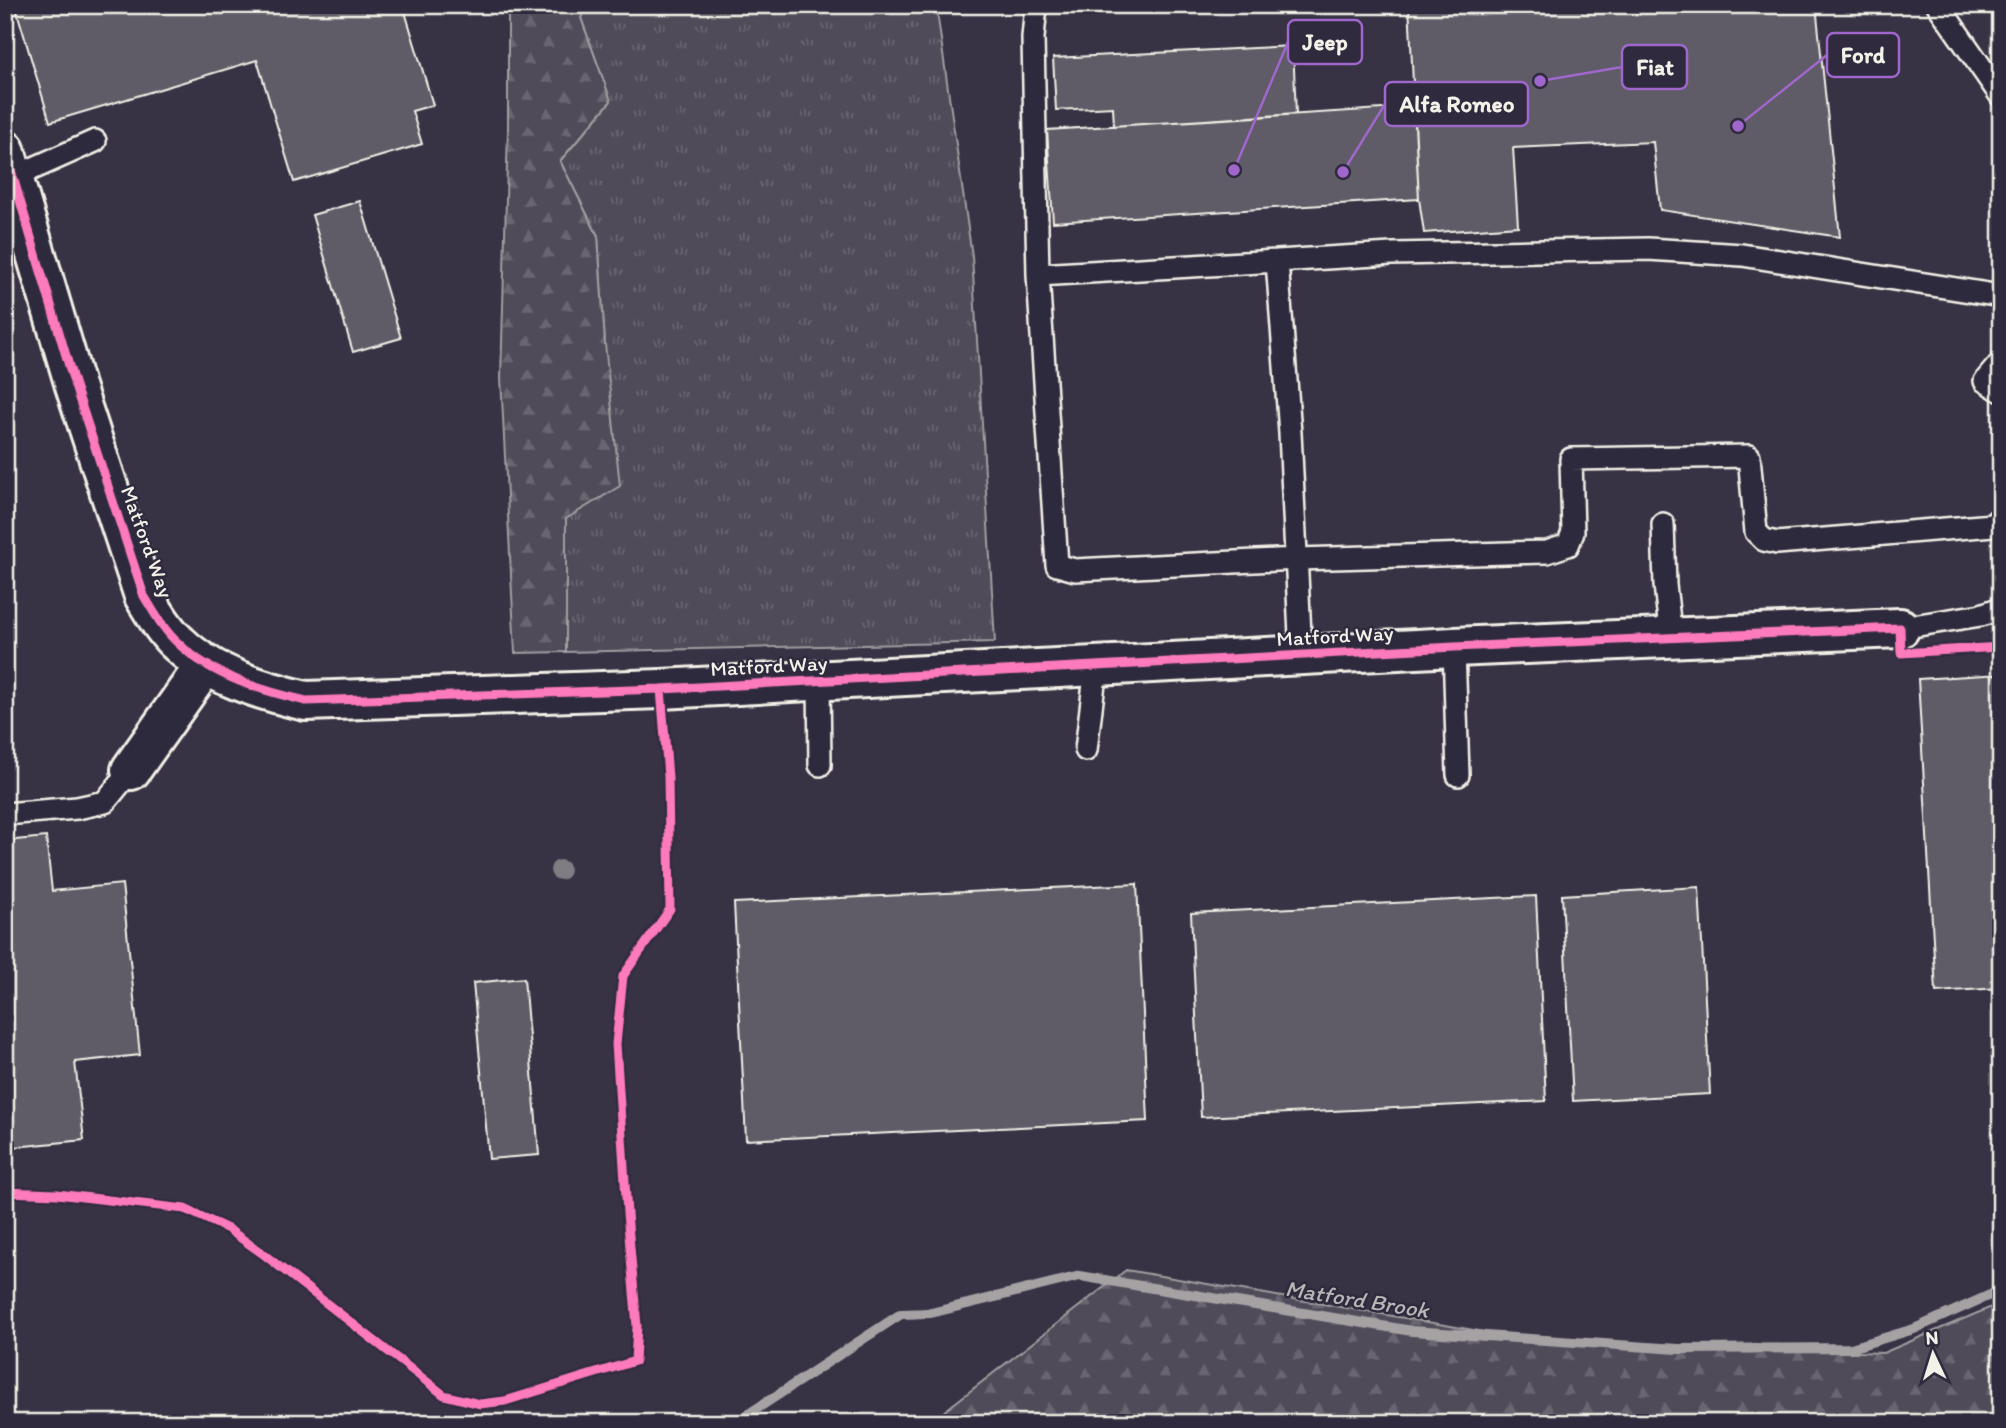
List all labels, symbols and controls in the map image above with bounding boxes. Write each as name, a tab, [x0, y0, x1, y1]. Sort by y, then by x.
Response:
callout: Jeep	[1288, 20, 1362, 64]
text: Jeep	[1301, 28, 1348, 56]
callout: Ford	[1827, 33, 1899, 77]
text: Ford	[1841, 41, 1886, 69]
callout: Fiat	[1622, 45, 1687, 89]
text: Fiat	[1636, 53, 1674, 81]
callout: Alfa Romeo	[1385, 82, 1528, 126]
text: Alfa Romeo	[1399, 90, 1515, 118]
street label: Matford Way	[116, 482, 179, 601]
street label: Matford Way	[1276, 620, 1394, 651]
street label: Matford Way	[710, 650, 828, 681]
water label: Matford Brook	[1283, 1274, 1432, 1324]
north arrow	[1898, 1320, 1968, 1390]
text: N	[1925, 1326, 1939, 1349]

